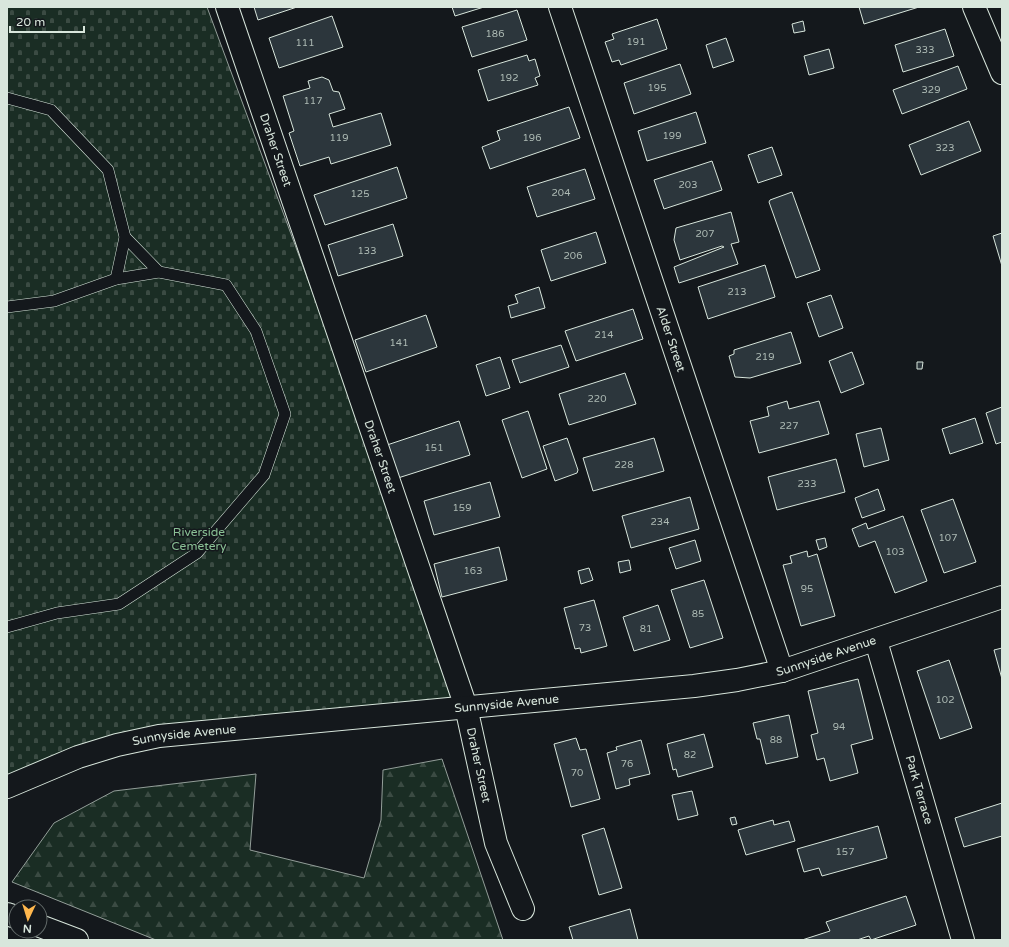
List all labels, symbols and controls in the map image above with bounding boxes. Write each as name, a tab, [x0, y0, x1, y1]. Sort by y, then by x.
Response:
scale bar	[10, 8, 84, 34]
text: 20 m	[16, 15, 45, 29]
house number: 186	[486, 28, 504, 40]
house number: 191	[627, 36, 645, 48]
house number: 111	[296, 37, 314, 49]
house number: 333	[916, 44, 934, 56]
house number: 192	[500, 72, 518, 84]
house number: 195	[648, 82, 666, 94]
house number: 329	[922, 84, 940, 96]
house number: 117	[304, 95, 322, 107]
street label: Draher Street	[257, 111, 295, 189]
house number: 199	[663, 130, 681, 142]
house number: 119	[330, 132, 348, 144]
house number: 196	[523, 132, 541, 144]
house number: 323	[936, 142, 954, 154]
house number: 203	[679, 179, 697, 191]
house number: 204	[552, 187, 570, 199]
house number: 125	[351, 188, 369, 200]
house number: 207	[696, 228, 714, 240]
house number: 133	[358, 245, 376, 257]
house number: 206	[564, 250, 582, 262]
house number: 213	[728, 286, 746, 298]
street label: Alder Street	[654, 304, 689, 374]
house number: 214	[595, 329, 613, 341]
house number: 141	[390, 337, 408, 349]
house number: 219	[756, 351, 774, 363]
house number: 220	[588, 393, 606, 405]
street label: Draher Street	[362, 418, 400, 495]
house number: 227	[780, 420, 798, 432]
house number: 151	[425, 442, 443, 454]
house number: 228	[615, 459, 633, 471]
house number: 233	[798, 478, 816, 490]
house number: 159	[453, 502, 471, 514]
house number: 234	[651, 516, 669, 528]
park label: Riverside Cemetery	[171, 525, 227, 553]
house number: 107	[939, 532, 957, 544]
house number: 103	[886, 546, 904, 558]
house number: 163	[464, 565, 482, 577]
house number: 95	[801, 583, 813, 595]
house number: 85	[692, 608, 704, 620]
house number: 73	[579, 622, 591, 634]
house number: 81	[640, 623, 652, 635]
street label: Sunnyside Avenue	[775, 633, 878, 679]
street label: Sunnyside Avenue	[454, 692, 560, 715]
house number: 102	[936, 694, 954, 706]
house number: 94	[833, 721, 845, 733]
street label: Sunnyside Avenue	[131, 722, 237, 749]
street label: Draher Street	[464, 726, 494, 804]
house number: 88	[770, 734, 782, 746]
house number: 82	[684, 749, 696, 761]
street label: Park Terrace	[903, 754, 936, 826]
house number: 76	[621, 758, 633, 770]
house number: 70	[571, 767, 583, 779]
house number: 157	[836, 846, 854, 858]
north arrow	[8, 899, 48, 939]
text: N	[22, 922, 32, 935]

